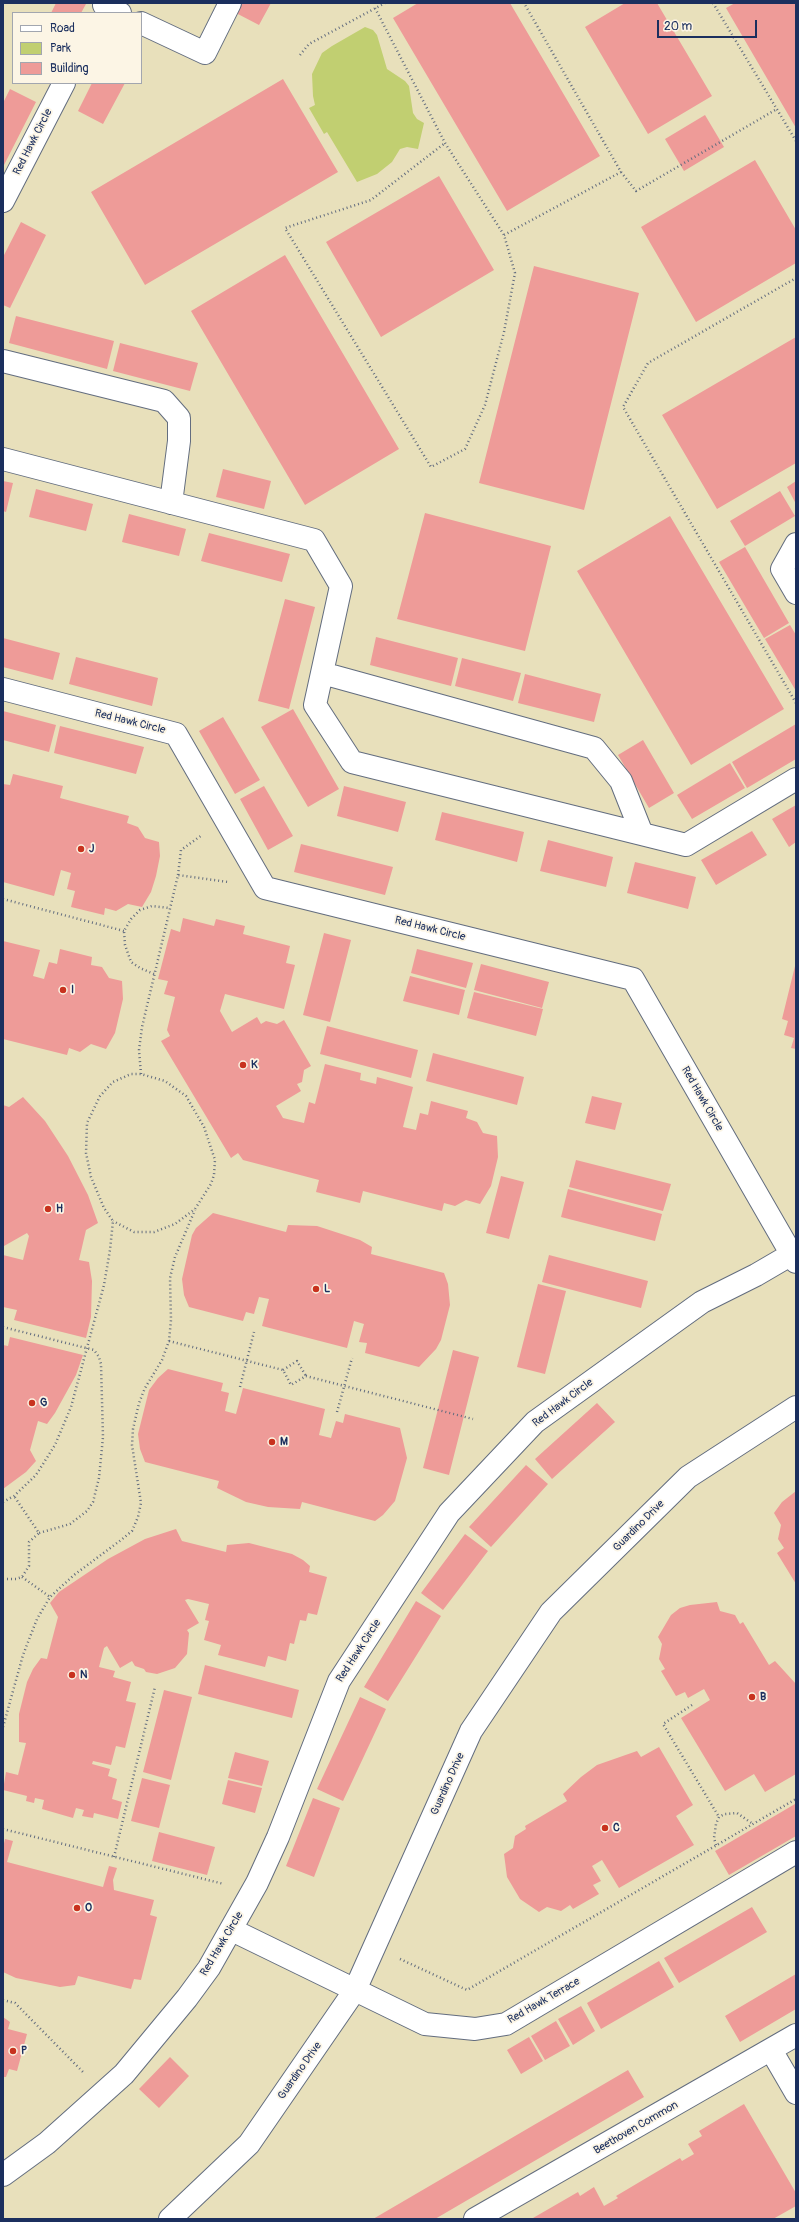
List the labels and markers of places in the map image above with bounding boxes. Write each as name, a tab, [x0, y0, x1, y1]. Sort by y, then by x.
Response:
place label: J	[89, 842, 94, 856]
marker: J	[76, 844, 86, 854]
place label: I	[71, 983, 74, 997]
marker: I	[58, 985, 68, 995]
place label: K	[251, 1058, 258, 1072]
marker: K	[238, 1060, 248, 1070]
place label: H	[56, 1202, 63, 1216]
marker: H	[43, 1204, 53, 1214]
place label: L	[324, 1282, 330, 1296]
marker: L	[311, 1284, 321, 1294]
place label: G	[40, 1396, 47, 1410]
marker: G	[27, 1398, 37, 1408]
place label: M	[280, 1435, 288, 1449]
marker: M	[267, 1437, 277, 1447]
place label: N	[80, 1668, 87, 1682]
marker: N	[67, 1670, 77, 1680]
place label: B	[760, 1690, 766, 1704]
marker: B	[747, 1692, 757, 1702]
place label: C	[613, 1821, 620, 1835]
marker: C	[600, 1823, 610, 1833]
place label: O	[85, 1901, 92, 1915]
marker: O	[72, 1903, 82, 1913]
place label: P	[21, 2044, 27, 2058]
marker: P	[8, 2046, 18, 2056]

